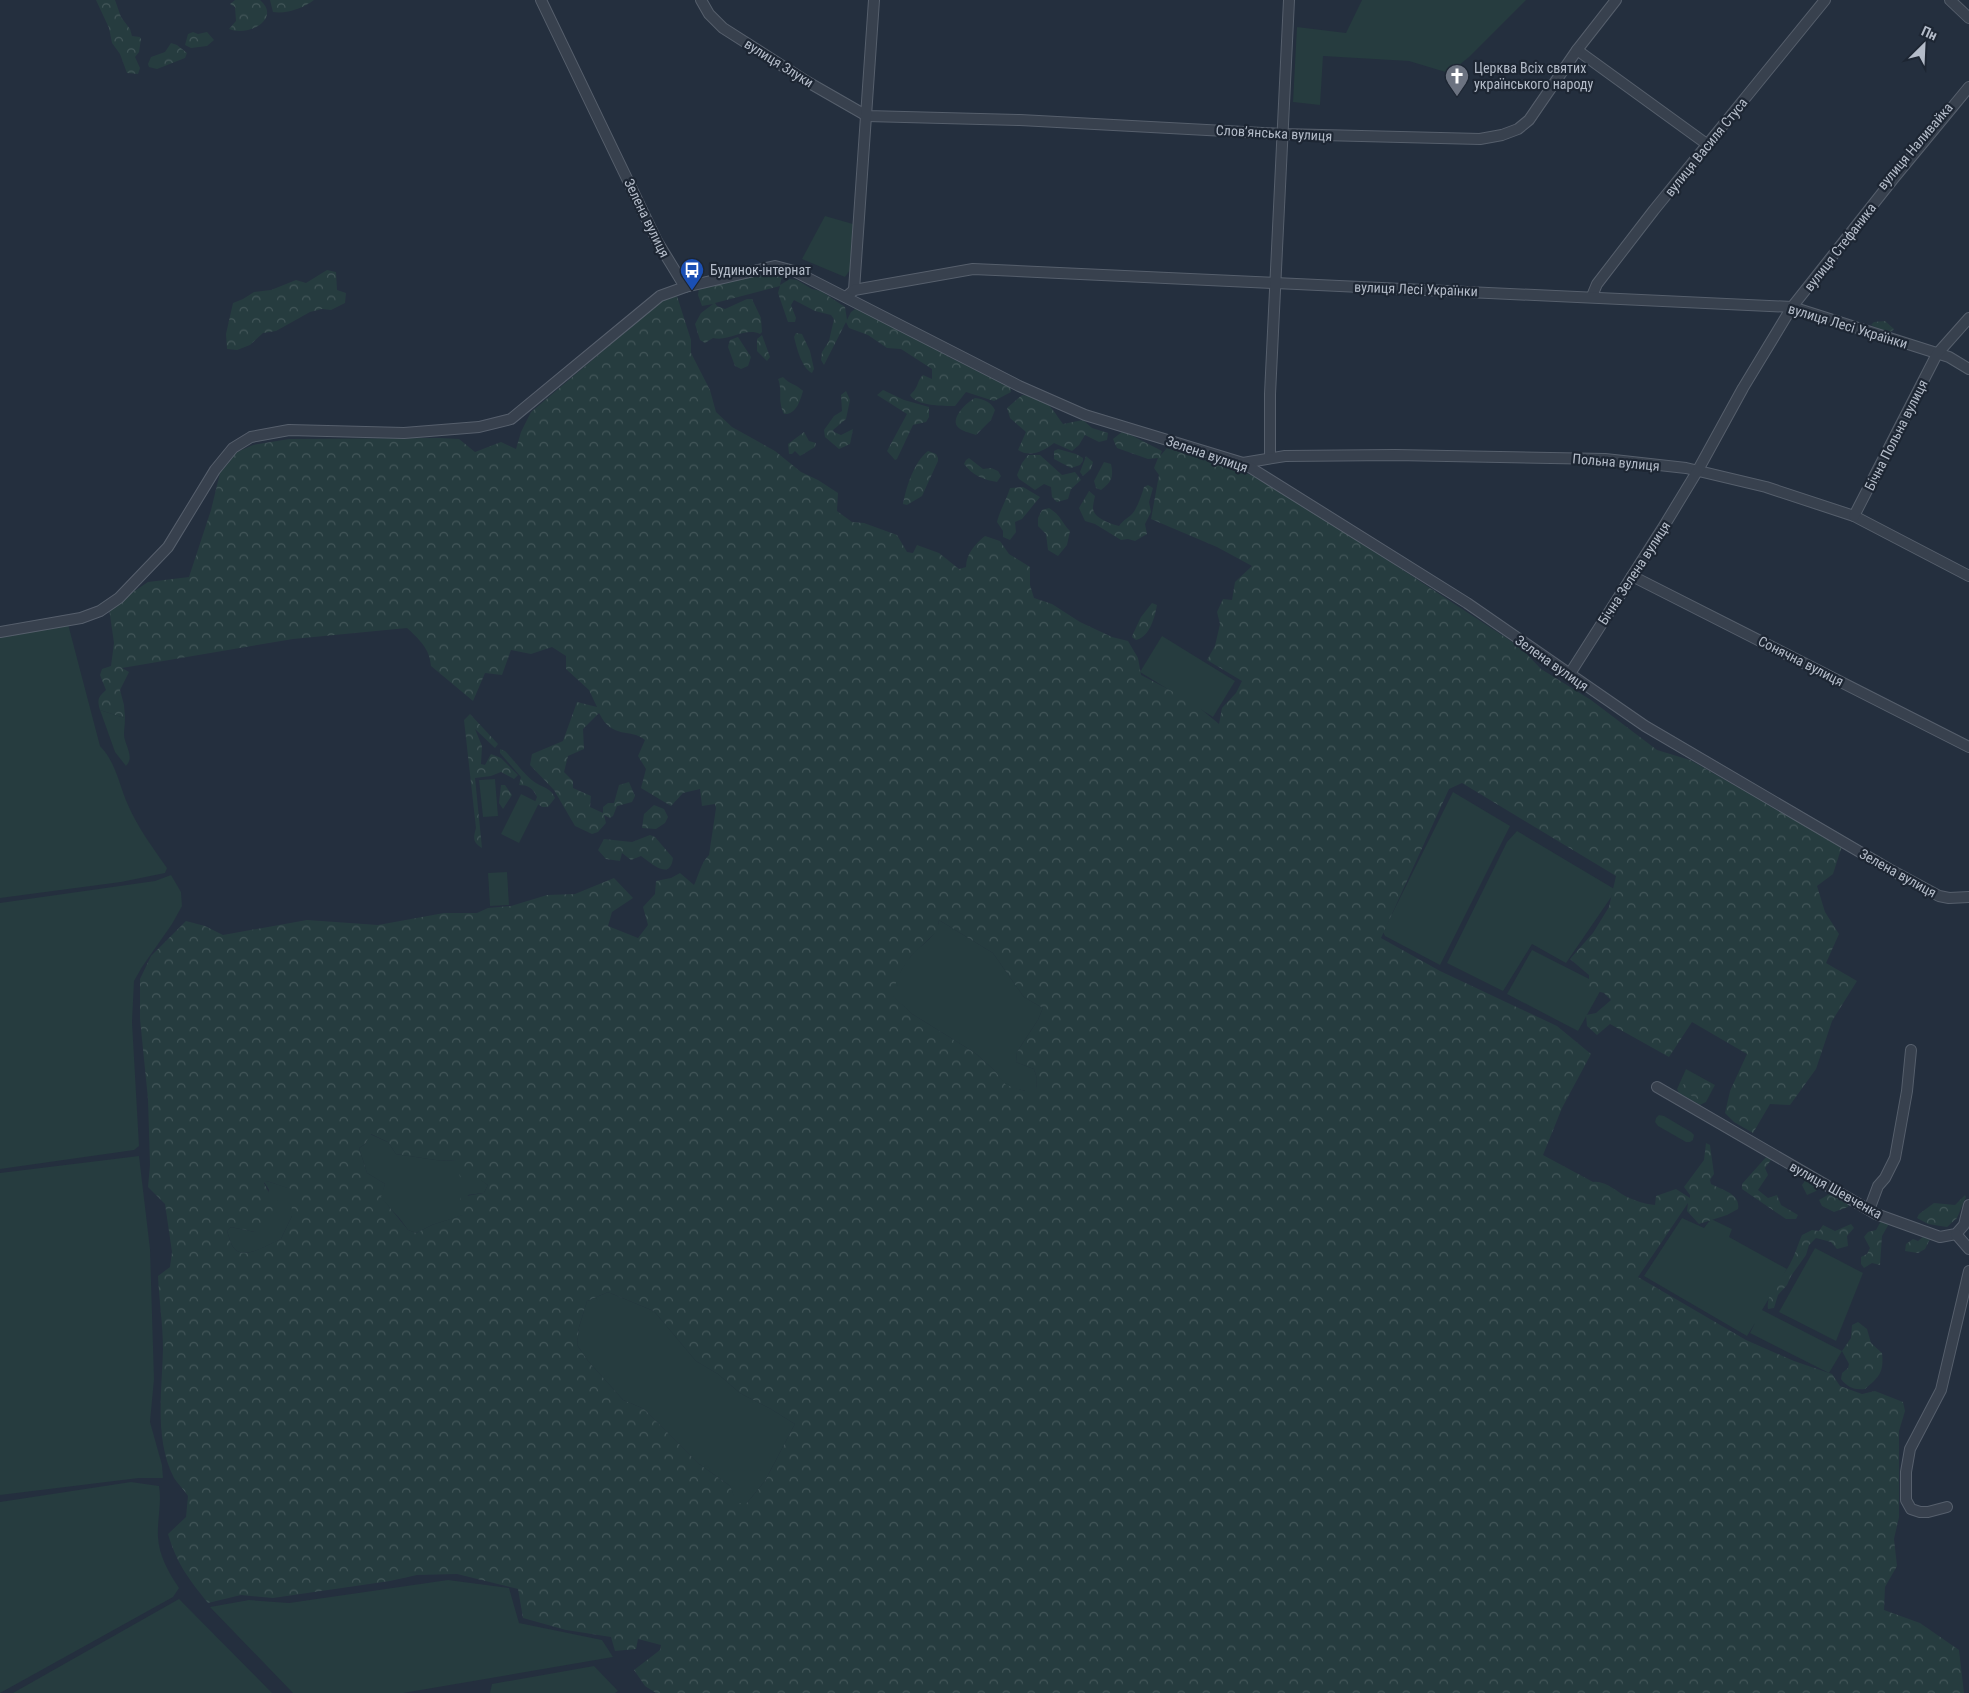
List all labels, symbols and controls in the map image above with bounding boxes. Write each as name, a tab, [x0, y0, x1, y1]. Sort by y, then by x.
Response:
north arrow	[1899, 20, 1949, 70]
text: Пн	[1919, 23, 1940, 44]
street label: вулиця Злуки	[742, 35, 816, 91]
place label: Церква Всіх святих українського народу	[1474, 60, 1593, 92]
church icon: Церква Всіх святих українського народу	[1444, 63, 1470, 97]
street label: вулиця Василя Стуса	[1661, 95, 1751, 199]
street label: вулиця Наливайка	[1874, 99, 1956, 193]
street label: Словʼянська вулиця	[1215, 122, 1333, 144]
street label: Зелена вулиця	[621, 176, 673, 260]
street label: вулиця Стефаника	[1801, 200, 1879, 294]
bus stop icon: Будинок-інтернат	[679, 257, 705, 291]
place label: Будинок-інтернат	[710, 262, 811, 278]
street label: вулиця Лесі Українки	[1354, 279, 1478, 299]
street label: вулиця Лесі Українки	[1786, 300, 1910, 352]
street label: Бічна Польна вулиця	[1861, 377, 1931, 493]
street label: Зелена вулиця	[1164, 433, 1250, 475]
street label: Польна вулиця	[1572, 450, 1660, 474]
street label: Бічна Зелена вулиця	[1595, 518, 1673, 628]
street label: Зелена вулиця	[1512, 632, 1592, 694]
street label: Сонячна вулиця	[1756, 633, 1846, 689]
street label: Зелена вулиця	[1857, 845, 1939, 901]
street label: вулиця Шевченка	[1787, 1158, 1885, 1222]

